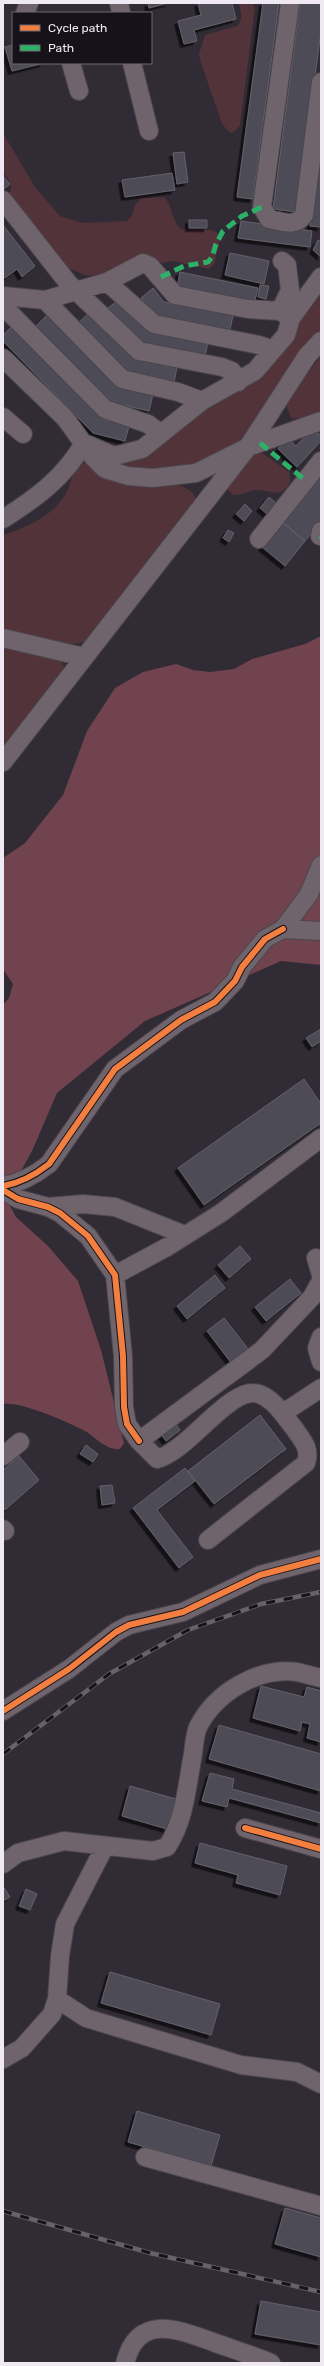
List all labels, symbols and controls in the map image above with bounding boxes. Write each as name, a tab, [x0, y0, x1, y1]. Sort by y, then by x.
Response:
legend	[12, 12, 152, 64]
text: Cycle path	[48, 21, 107, 35]
text: Path	[48, 41, 74, 55]

